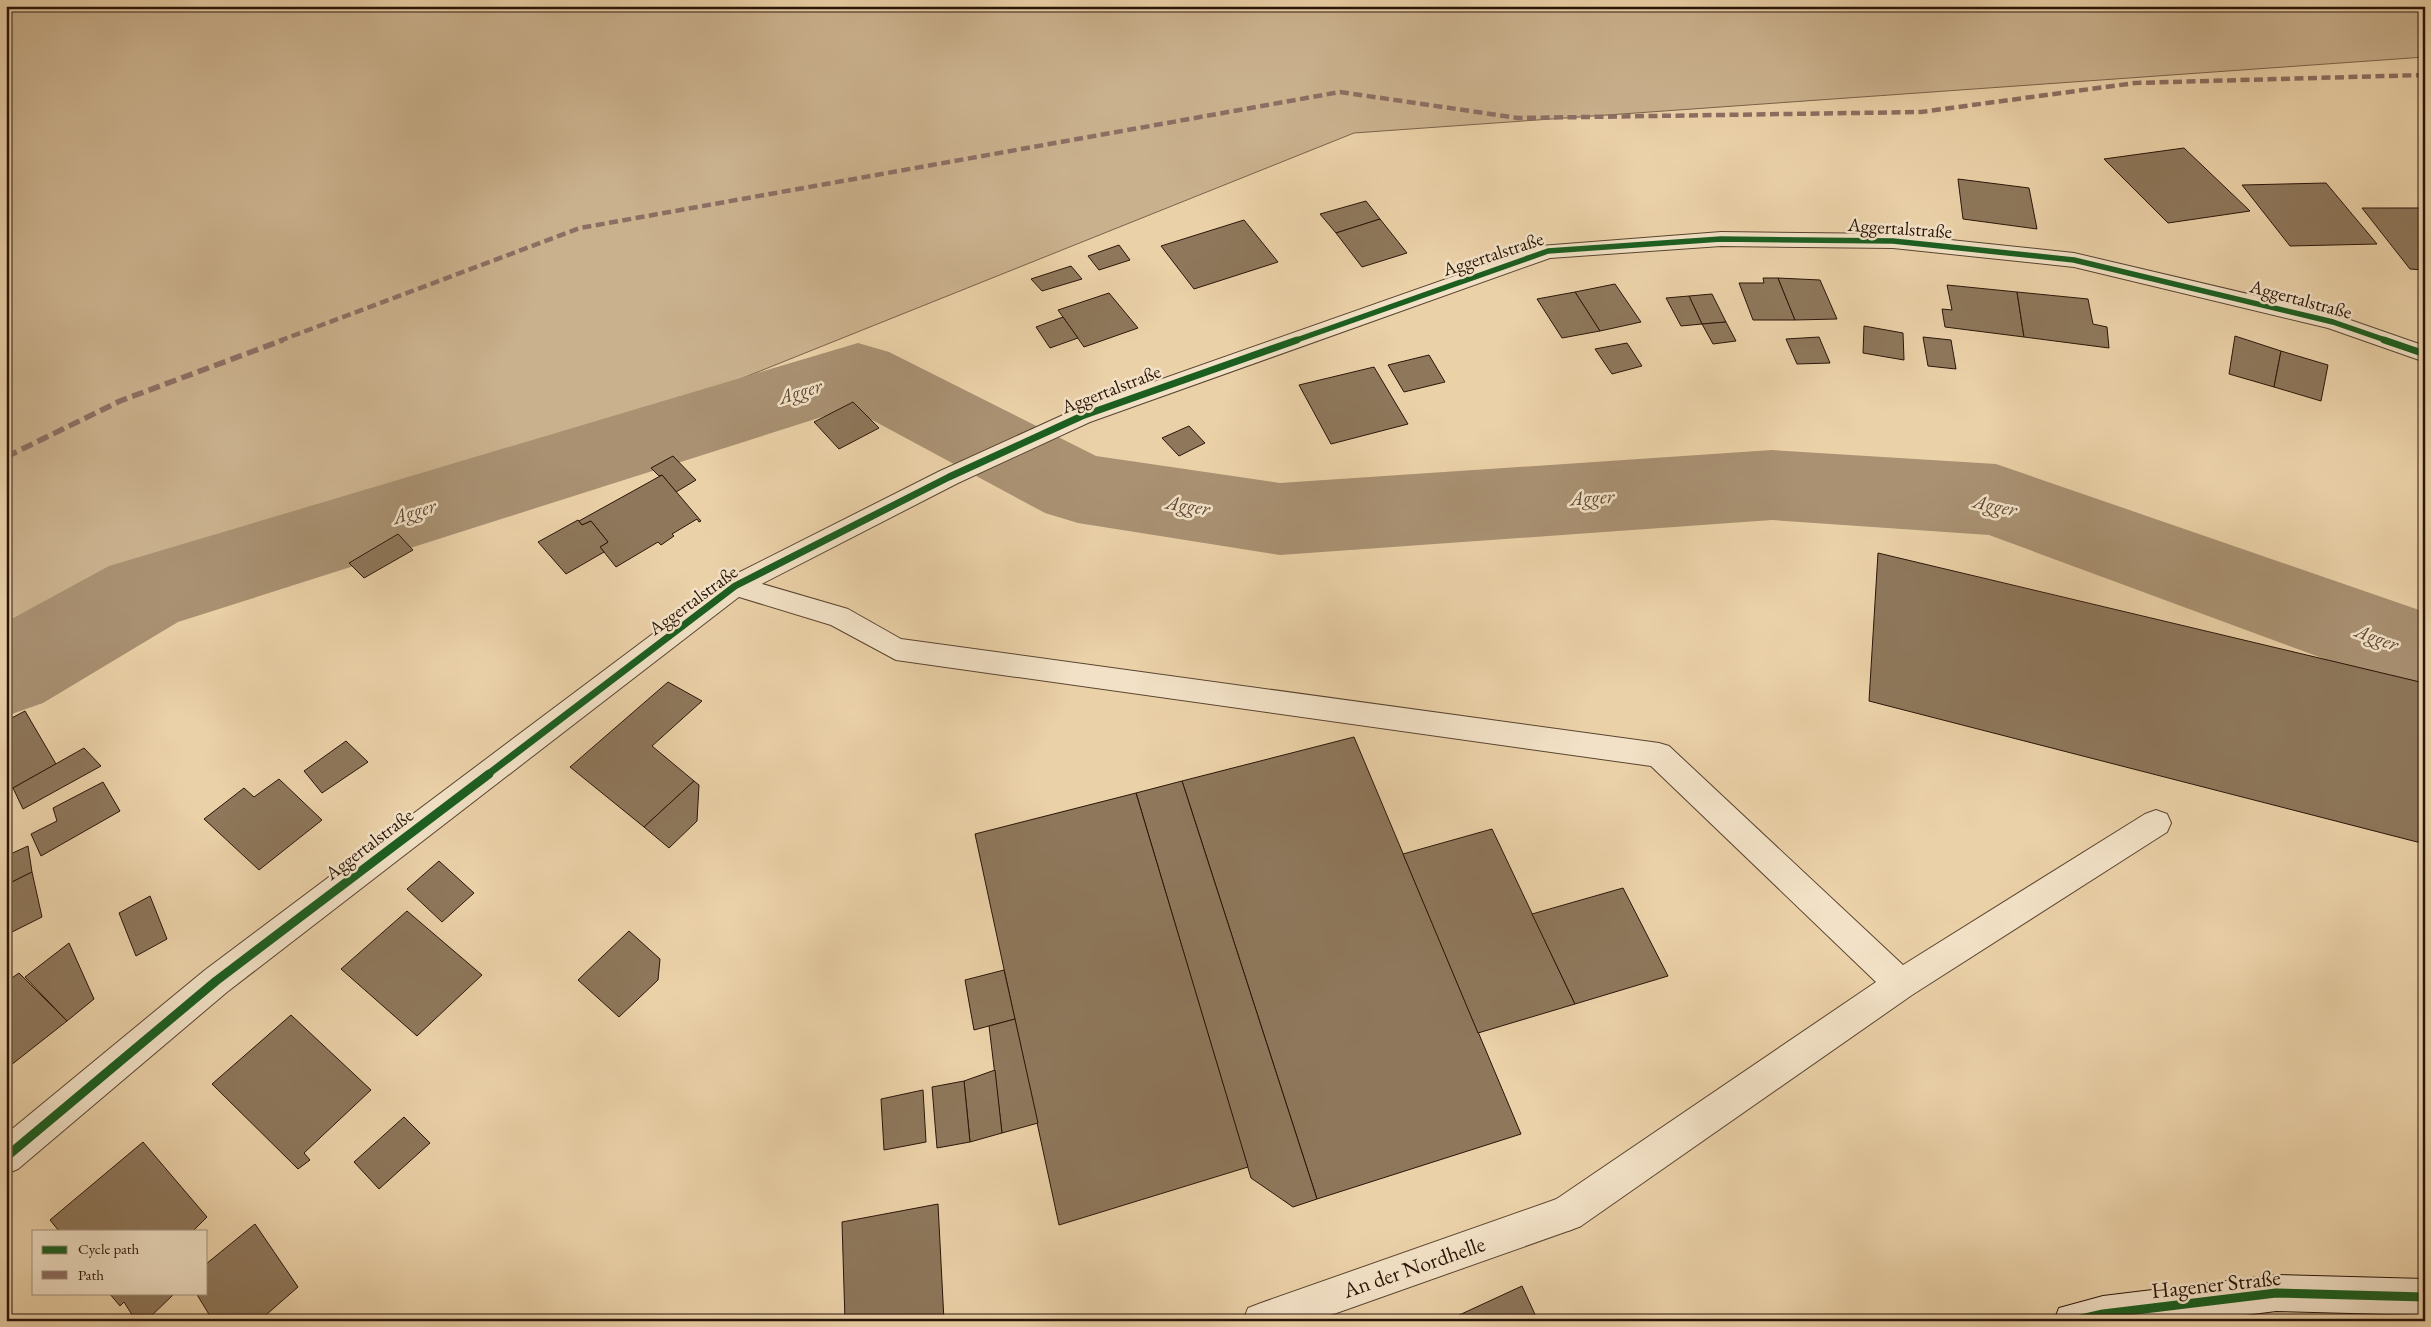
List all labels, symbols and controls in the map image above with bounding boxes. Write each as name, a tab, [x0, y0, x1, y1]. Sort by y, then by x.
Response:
street label: Aggertalstraße	[1846, 212, 1953, 244]
street label: Aggertalstraße	[1438, 226, 1547, 282]
street label: Aggertalstraße	[2246, 273, 2355, 325]
street label: Aggertalstraße	[1057, 359, 1164, 420]
water label: Agger	[773, 372, 826, 410]
water label: Agger	[1567, 482, 1616, 512]
water label: Agger	[1969, 487, 2021, 523]
water label: Agger	[1162, 488, 1213, 522]
water label: Agger	[387, 492, 440, 530]
street label: Aggertalstraße	[643, 559, 743, 641]
water label: Agger	[2350, 617, 2404, 657]
street label: Aggertalstraße	[319, 803, 418, 886]
street label: An der Nordhelle	[1338, 1229, 1489, 1305]
legend	[32, 1230, 208, 1294]
text: Cycle path	[78, 1239, 140, 1258]
street label: Hagener Straße	[2150, 1263, 2282, 1305]
text: Path	[78, 1265, 104, 1284]

